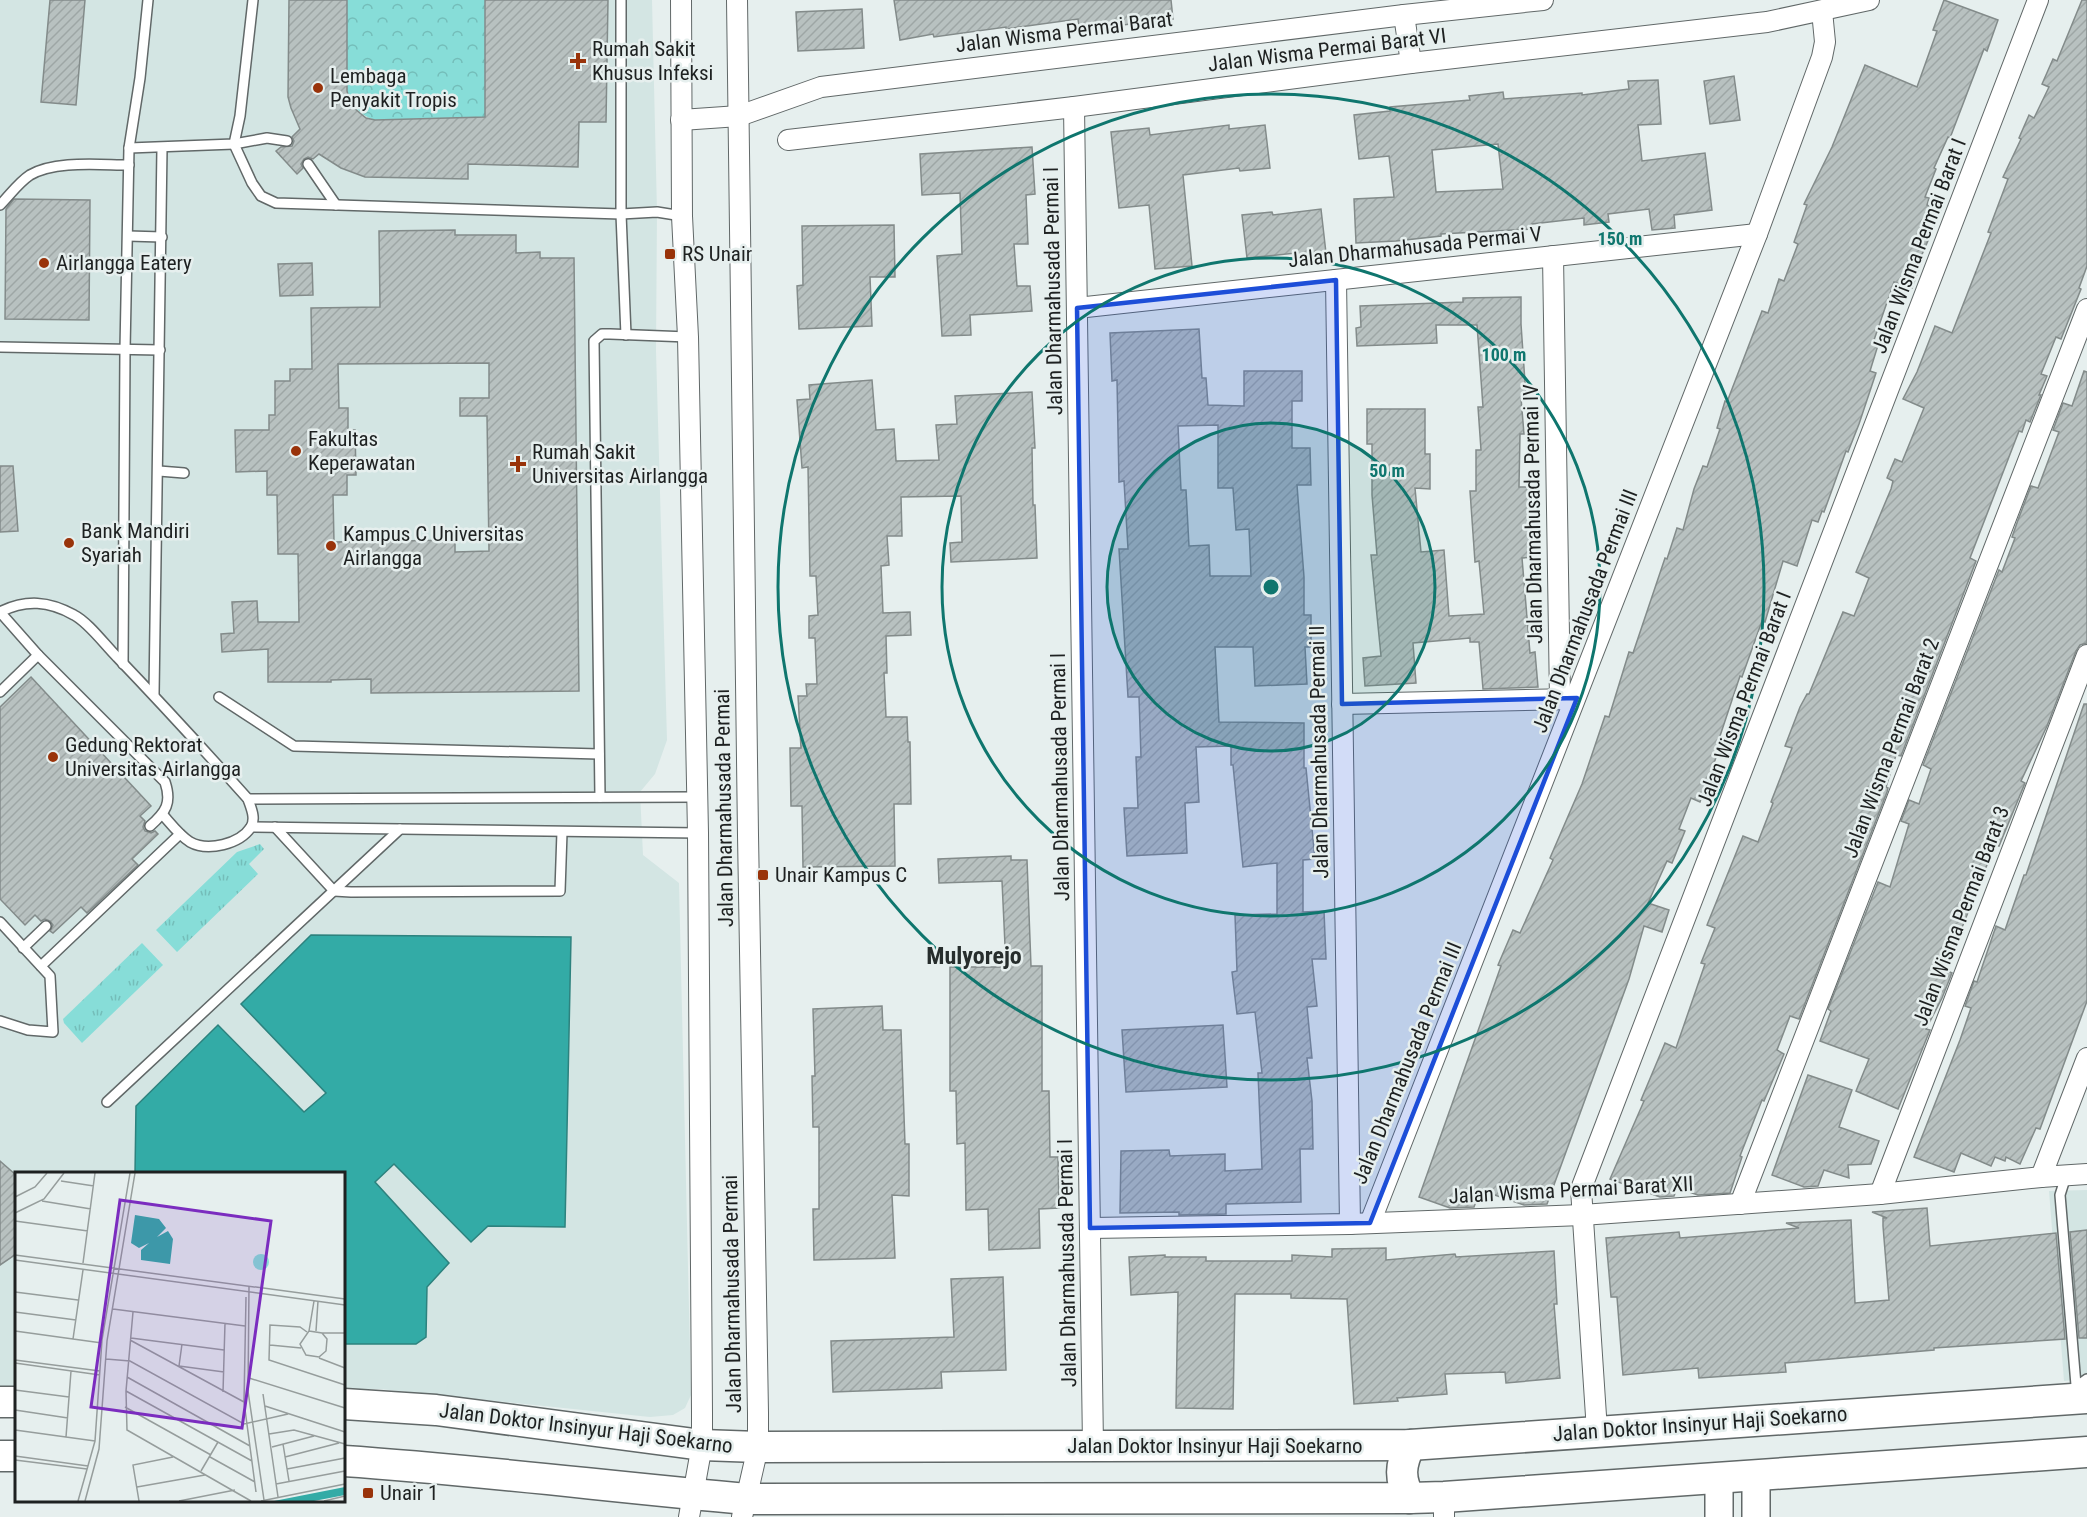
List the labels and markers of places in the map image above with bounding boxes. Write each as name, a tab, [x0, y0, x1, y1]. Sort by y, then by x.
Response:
place label: Rumah Sakit Khusus Infeksi	[592, 37, 713, 85]
marker: Rumah Sakit Khusus Infeksi	[569, 52, 587, 70]
place label: Lembaga Penyakit Tropis	[330, 64, 457, 112]
marker: Lembaga Penyakit Tropis	[311, 81, 325, 95]
place label: RS Unair	[682, 242, 752, 266]
marker: RS Unair	[663, 247, 677, 261]
place label: Airlangga Eatery	[56, 251, 192, 275]
marker: Airlangga Eatery	[37, 256, 51, 270]
place label: Fakultas Keperawatan	[308, 427, 415, 475]
place label: Rumah Sakit Universitas Airlangga	[532, 440, 708, 488]
marker: Fakultas Keperawatan	[289, 444, 303, 458]
marker: Rumah Sakit Universitas Airlangga	[509, 455, 527, 473]
place label: Bank Mandiri Syariah	[81, 519, 190, 567]
place label: Kampus C Universitas Airlangga	[343, 522, 524, 570]
marker: Bank Mandiri Syariah	[62, 536, 76, 550]
marker: Kampus C Universitas Airlangga	[324, 539, 338, 553]
centre of rings	[1261, 577, 1281, 597]
place label: Gedung Rektorat Universitas Airlangga	[65, 733, 241, 781]
marker: Gedung Rektorat Universitas Airlangga	[46, 750, 60, 764]
place label: Unair Kampus C	[775, 863, 907, 887]
marker: Unair Kampus C	[756, 868, 770, 882]
place label: Unair 1	[380, 1481, 438, 1505]
marker: Unair 1	[361, 1486, 375, 1500]

